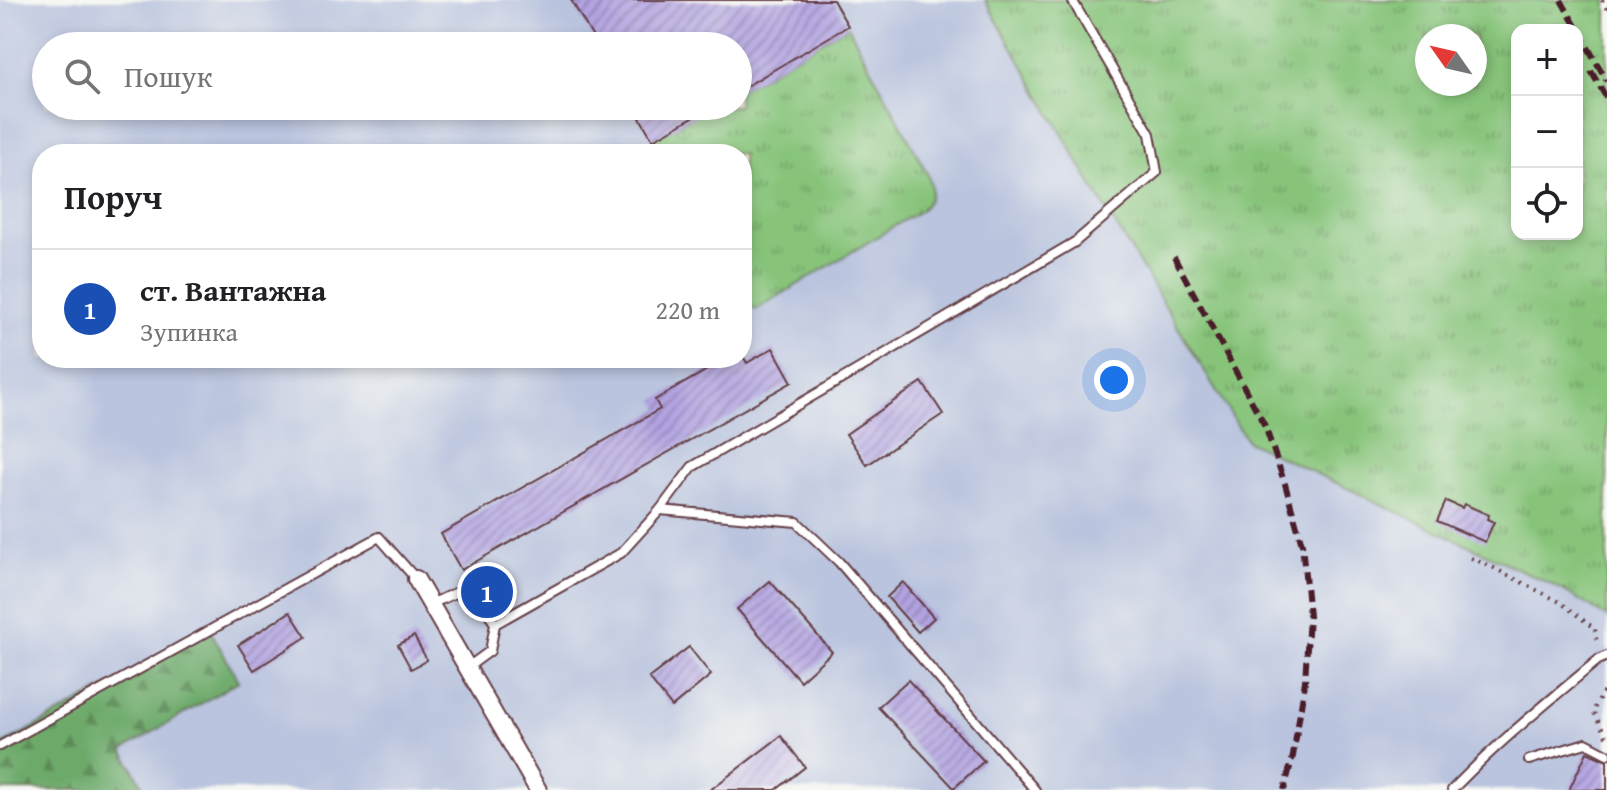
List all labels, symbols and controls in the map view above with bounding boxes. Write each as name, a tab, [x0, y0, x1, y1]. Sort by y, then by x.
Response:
north arrow	[1415, 24, 1487, 96]
map controls	[1511, 24, 1583, 240]
button: +	[1511, 24, 1583, 96]
search box	[32, 32, 752, 120]
icon: search	[60, 54, 104, 98]
text: Пошук	[124, 54, 212, 98]
button: −	[1511, 96, 1583, 168]
button: locate	[1511, 168, 1583, 240]
text: Поруч	[64, 172, 162, 221]
text: ст. Вантажна	[140, 268, 326, 312]
text: 1	[83, 290, 97, 329]
text: 220 m	[655, 290, 720, 329]
text: Зупинка	[140, 312, 238, 351]
your location	[1094, 360, 1134, 400]
pin: 1	[461, 562, 513, 622]

